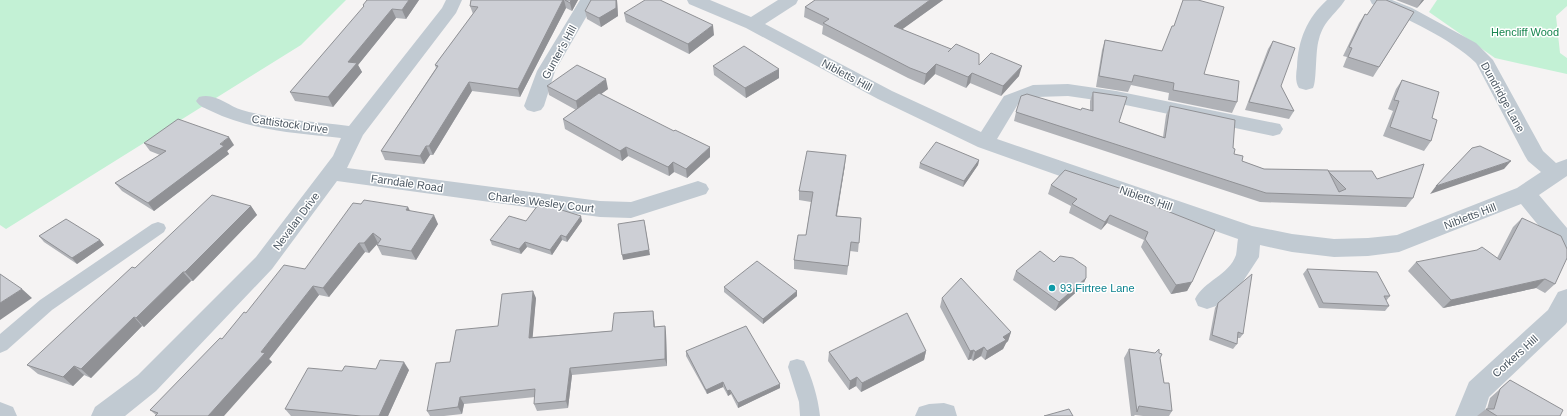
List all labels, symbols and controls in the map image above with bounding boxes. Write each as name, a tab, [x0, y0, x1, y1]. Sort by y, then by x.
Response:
street label: Gunter's Hill	[539, 23, 579, 81]
park label: Hencliff Wood	[1491, 26, 1559, 38]
street label: Nibletts Hill	[820, 57, 874, 93]
street label: Dundridge Lane	[1479, 60, 1527, 134]
street label: Cattistock Drive	[251, 113, 329, 135]
street label: Farndale Road	[370, 172, 444, 194]
street label: Nibletts Hill	[1118, 183, 1174, 213]
street label: Nevalan Drive	[270, 190, 322, 252]
street label: Charles Wesley Court	[487, 190, 595, 214]
street label: Nibletts Hill	[1442, 201, 1498, 231]
place label: 93 Firtree Lane	[1060, 282, 1135, 294]
marker: 93 Firtree Lane	[1047, 283, 1057, 293]
street label: Corkers Hill	[1490, 333, 1540, 379]

